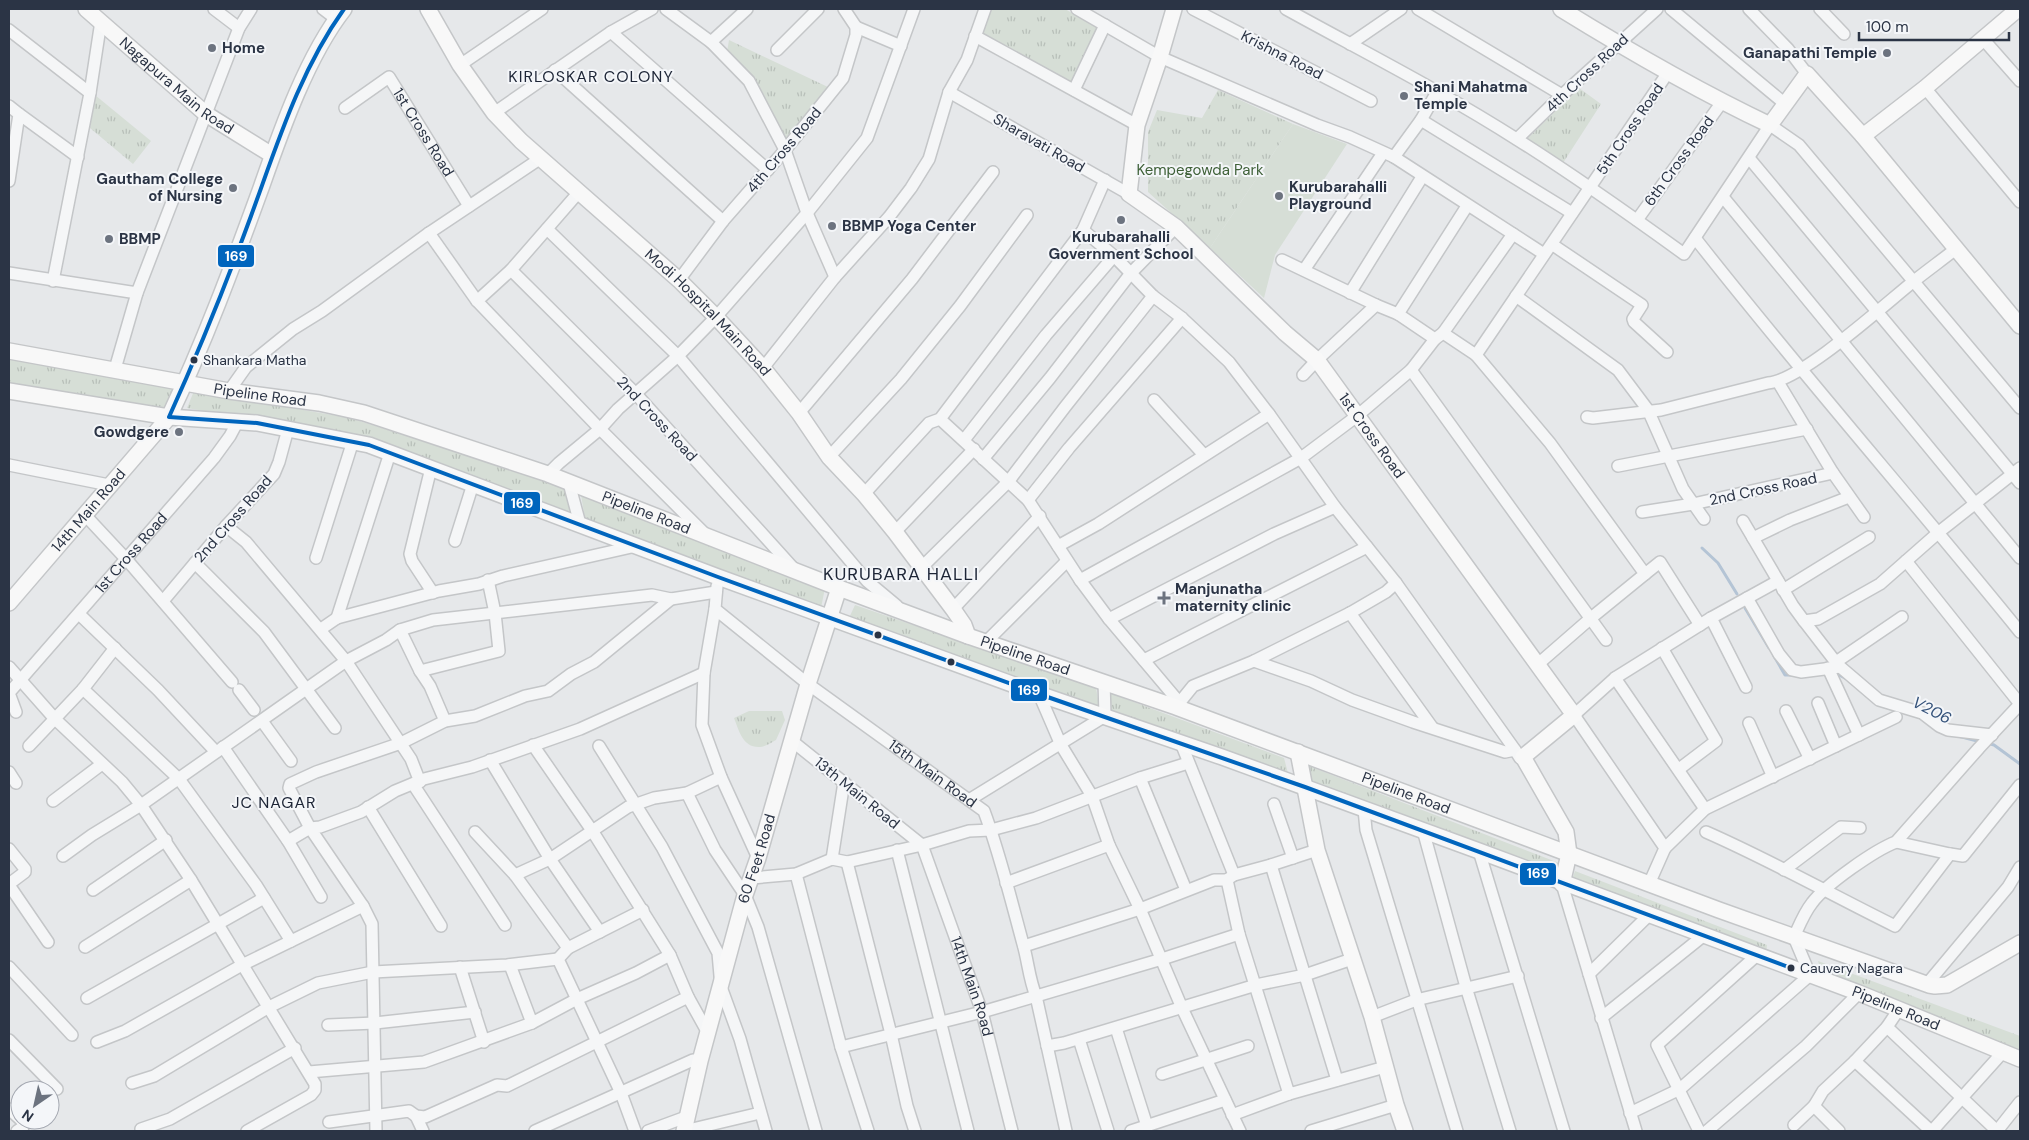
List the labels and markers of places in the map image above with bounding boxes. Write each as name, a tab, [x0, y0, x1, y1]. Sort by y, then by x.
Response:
place label: Home	[222, 38, 265, 58]
marker: Home	[206, 42, 218, 54]
place label: Ganapathi Temple	[1743, 43, 1877, 63]
marker: Ganapathi Temple	[1881, 47, 1893, 59]
place label: Shani Mahatma Temple	[1414, 77, 1527, 114]
marker: Shani Mahatma Temple	[1398, 90, 1410, 102]
place label: Gautham College of Nursing	[96, 169, 223, 206]
place label: Kurubarahalli Playground	[1289, 177, 1387, 214]
marker: Gautham College of Nursing	[227, 182, 239, 194]
marker: Kurubarahalli Playground	[1273, 190, 1285, 202]
marker: Kurubarahalli Government School	[1115, 214, 1127, 226]
place label: BBMP Yoga Center	[842, 216, 976, 236]
marker: BBMP Yoga Center	[826, 220, 838, 232]
place label: Kurubarahalli Government School	[1048, 227, 1194, 264]
place label: BBMP	[119, 229, 161, 249]
marker: BBMP	[103, 233, 115, 245]
place label: Shankara Matha	[203, 351, 306, 369]
marker: Shankara Matha	[189, 355, 199, 365]
place label: Gowdgere	[94, 422, 169, 442]
marker: Gowdgere	[173, 426, 185, 438]
place label: Manjunatha maternity clinic	[1175, 579, 1291, 616]
marker: Manjunatha maternity clinic	[1157, 591, 1171, 605]
unlabelled marker	[873, 630, 883, 640]
unlabelled marker	[946, 657, 956, 667]
place label: Cauvery Nagara	[1800, 959, 1903, 977]
marker: Cauvery Nagara	[1786, 963, 1796, 973]

